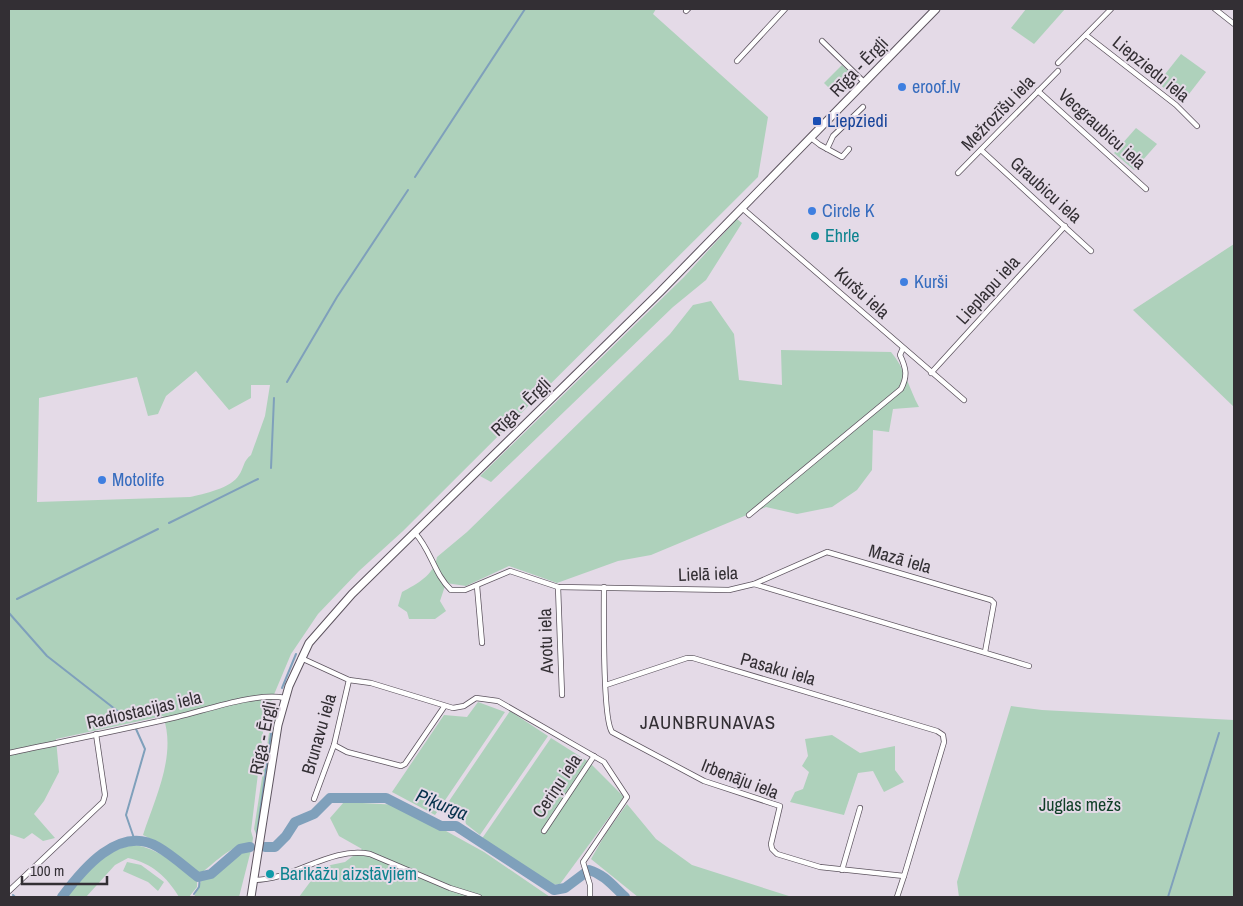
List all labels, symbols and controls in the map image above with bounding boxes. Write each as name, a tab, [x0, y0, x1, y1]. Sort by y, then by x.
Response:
street label: Liepziedu iela	[1107, 30, 1195, 108]
street label: Rīga - Ērgļi	[824, 31, 894, 102]
street label: Mežrozīšu iela	[955, 69, 1040, 156]
place label: eroof.lv	[912, 74, 961, 99]
marker: eroof.lv	[896, 81, 908, 93]
street label: Vecgraubicu iela	[1053, 83, 1152, 175]
place label: Liepziedi	[827, 108, 888, 133]
marker: Liepziedi	[811, 115, 823, 127]
street label: Graubicu iela	[1005, 151, 1088, 229]
place label: Circle K	[822, 198, 875, 223]
marker: Circle K	[806, 205, 818, 217]
place label: Ehrle	[825, 223, 859, 248]
marker: Ehrle	[809, 230, 821, 242]
street label: Lieplapu iela	[950, 250, 1025, 329]
street label: Kuršu iela	[829, 261, 895, 324]
place label: Kurši	[914, 269, 948, 294]
marker: Kurši	[898, 276, 910, 288]
street label: Rīga - Ērgļi	[485, 372, 556, 442]
place label: Motolife	[112, 467, 165, 492]
marker: Motolife	[96, 474, 108, 486]
street label: Mazā iela	[866, 538, 934, 579]
street label: Lielā iela	[678, 560, 738, 587]
street label: Avotu iela	[532, 608, 559, 675]
street label: Pasaku iela	[738, 646, 819, 691]
street label: Radiostacijas iela	[84, 684, 204, 735]
street label: Brunavu iela	[295, 691, 342, 777]
street label: Rīga - Ērgļi	[243, 699, 282, 777]
district label: JAUNBRUNAVAS	[640, 709, 776, 735]
street label: Ceriņu iela	[526, 749, 587, 823]
street label: Irbenāju iela	[698, 752, 783, 805]
water label: Piķurga	[412, 782, 472, 826]
park label: Juglas mežs	[1039, 792, 1121, 817]
scale bar	[22, 854, 108, 886]
text: 100 m	[30, 860, 64, 881]
place label: Barikāžu aizstāvjiem	[280, 861, 417, 886]
marker: Barikāžu aizstāvjiem	[264, 868, 276, 880]

